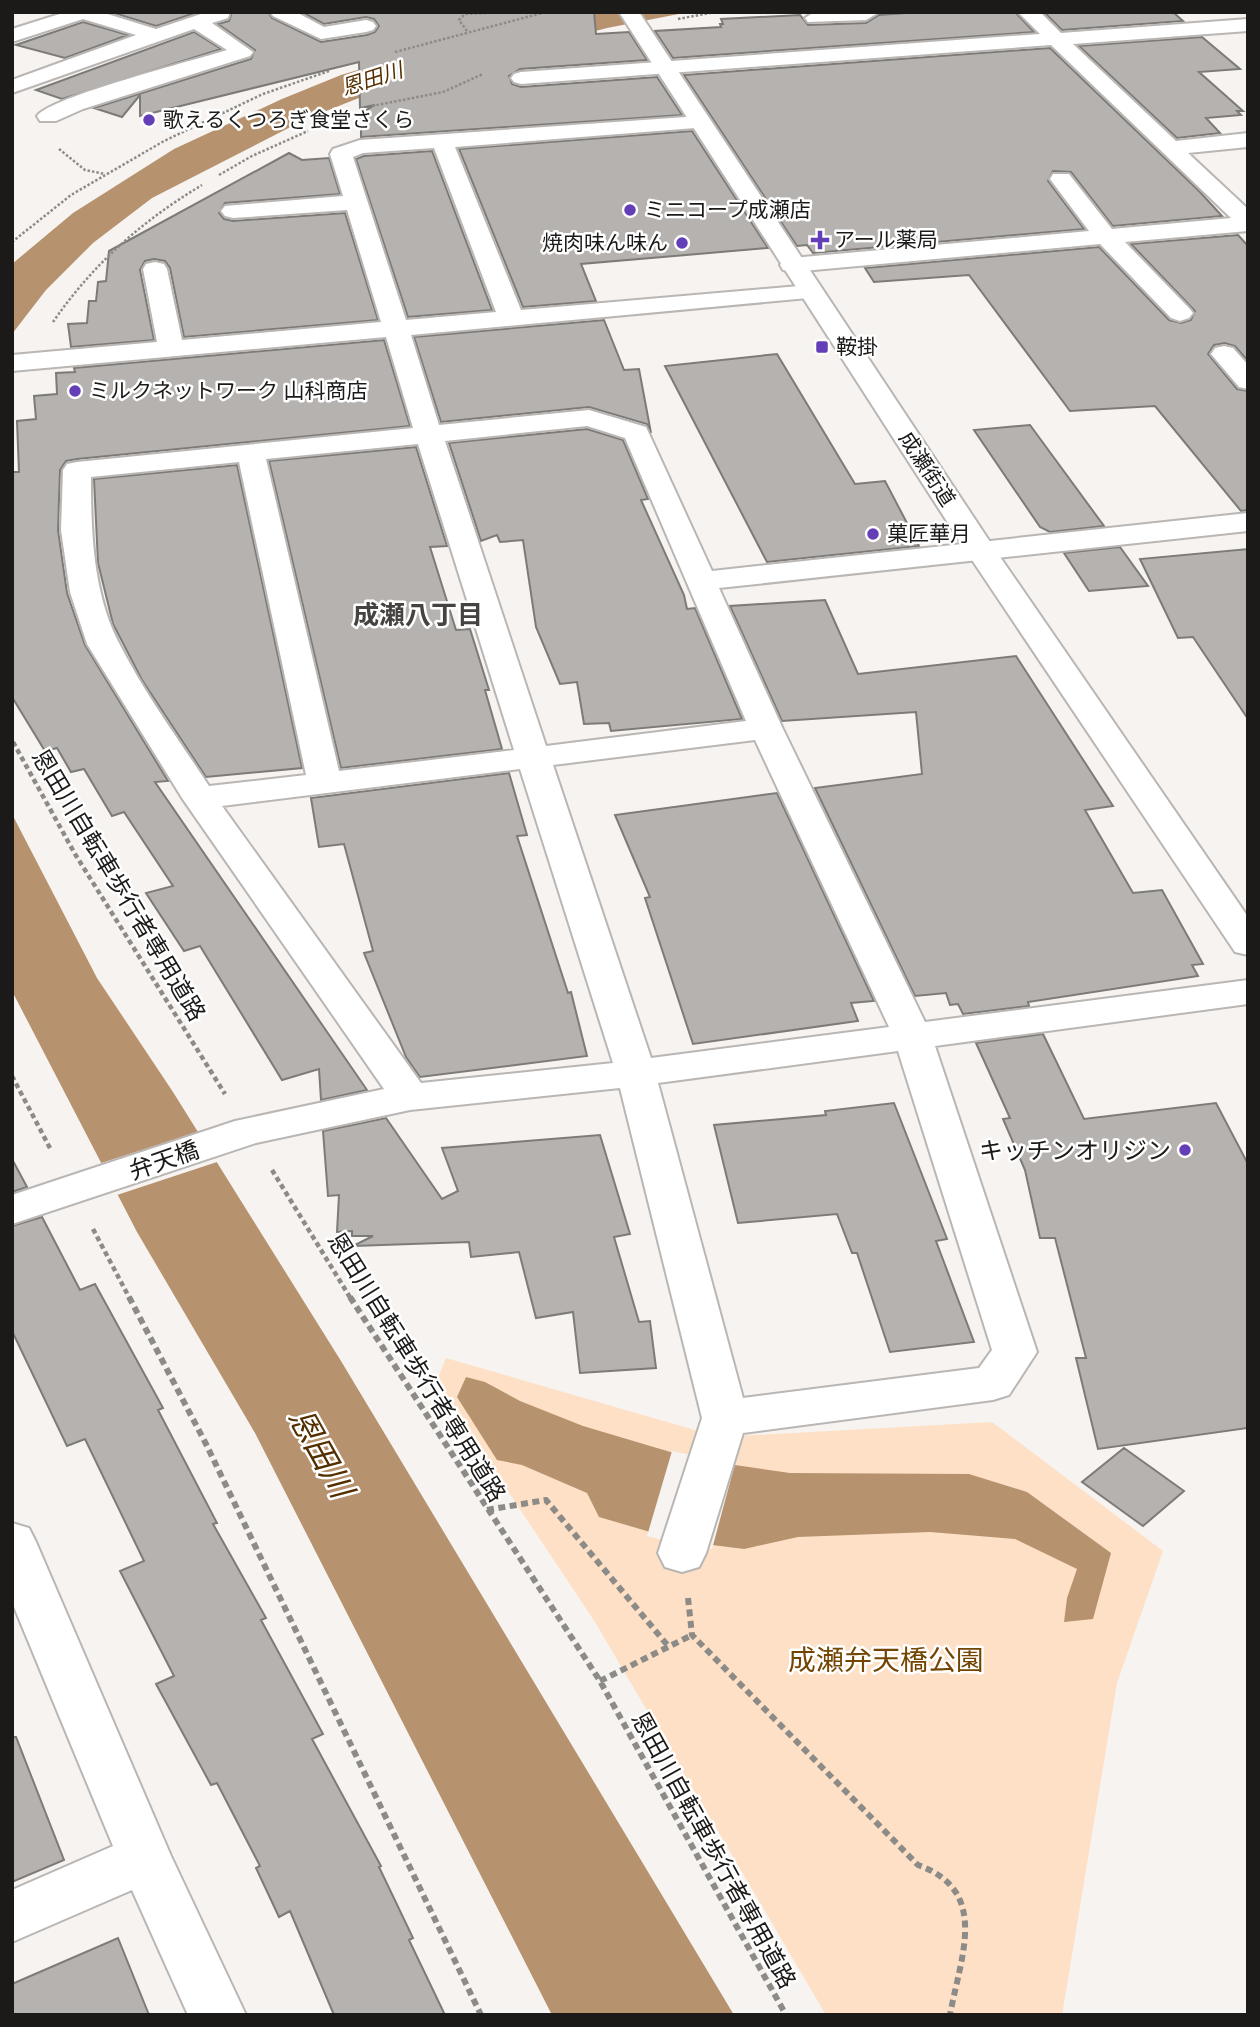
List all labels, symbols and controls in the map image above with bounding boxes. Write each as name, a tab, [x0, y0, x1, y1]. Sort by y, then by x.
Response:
water label: 恩田川	[338, 55, 408, 102]
place label: 歌えるくつろぎ食堂さくら	[163, 106, 414, 134]
marker: 歌えるくつろぎ食堂さくら	[141, 112, 157, 128]
place label: ミニコープ成瀬店	[644, 196, 811, 224]
marker: ミニコープ成瀬店	[622, 202, 638, 218]
place label: アール薬局	[834, 226, 938, 254]
place label: 焼肉味ん味ん	[542, 229, 668, 257]
marker: アール薬局	[812, 232, 828, 248]
marker: 焼肉味ん味ん	[674, 235, 690, 251]
place label: 鞍掛	[836, 333, 878, 361]
marker: 鞍掛	[814, 339, 830, 355]
place label: ミルクネットワーク 山科商店	[89, 377, 368, 405]
marker: ミルクネットワーク 山科商店	[67, 383, 83, 399]
street label: 成瀬街道	[892, 426, 962, 512]
place label: 菓匠華月	[887, 520, 971, 548]
marker: 菓匠華月	[865, 526, 881, 542]
district label: 成瀬八丁目	[353, 598, 483, 632]
street label: 恩田川自転車歩行者専用道路	[25, 743, 213, 1027]
street label: 弁天橋	[125, 1134, 203, 1186]
place label: キッチンオリジン	[979, 1135, 1171, 1166]
marker: キッチンオリジン	[1177, 1142, 1193, 1158]
street label: 恩田川自転車歩行者専用道路	[322, 1227, 512, 1507]
water label: 恩田川	[281, 1402, 361, 1504]
park label: 成瀬弁天橋公園	[788, 1642, 984, 1679]
street label: 恩田川自転車歩行者専用道路	[625, 1706, 803, 1994]

